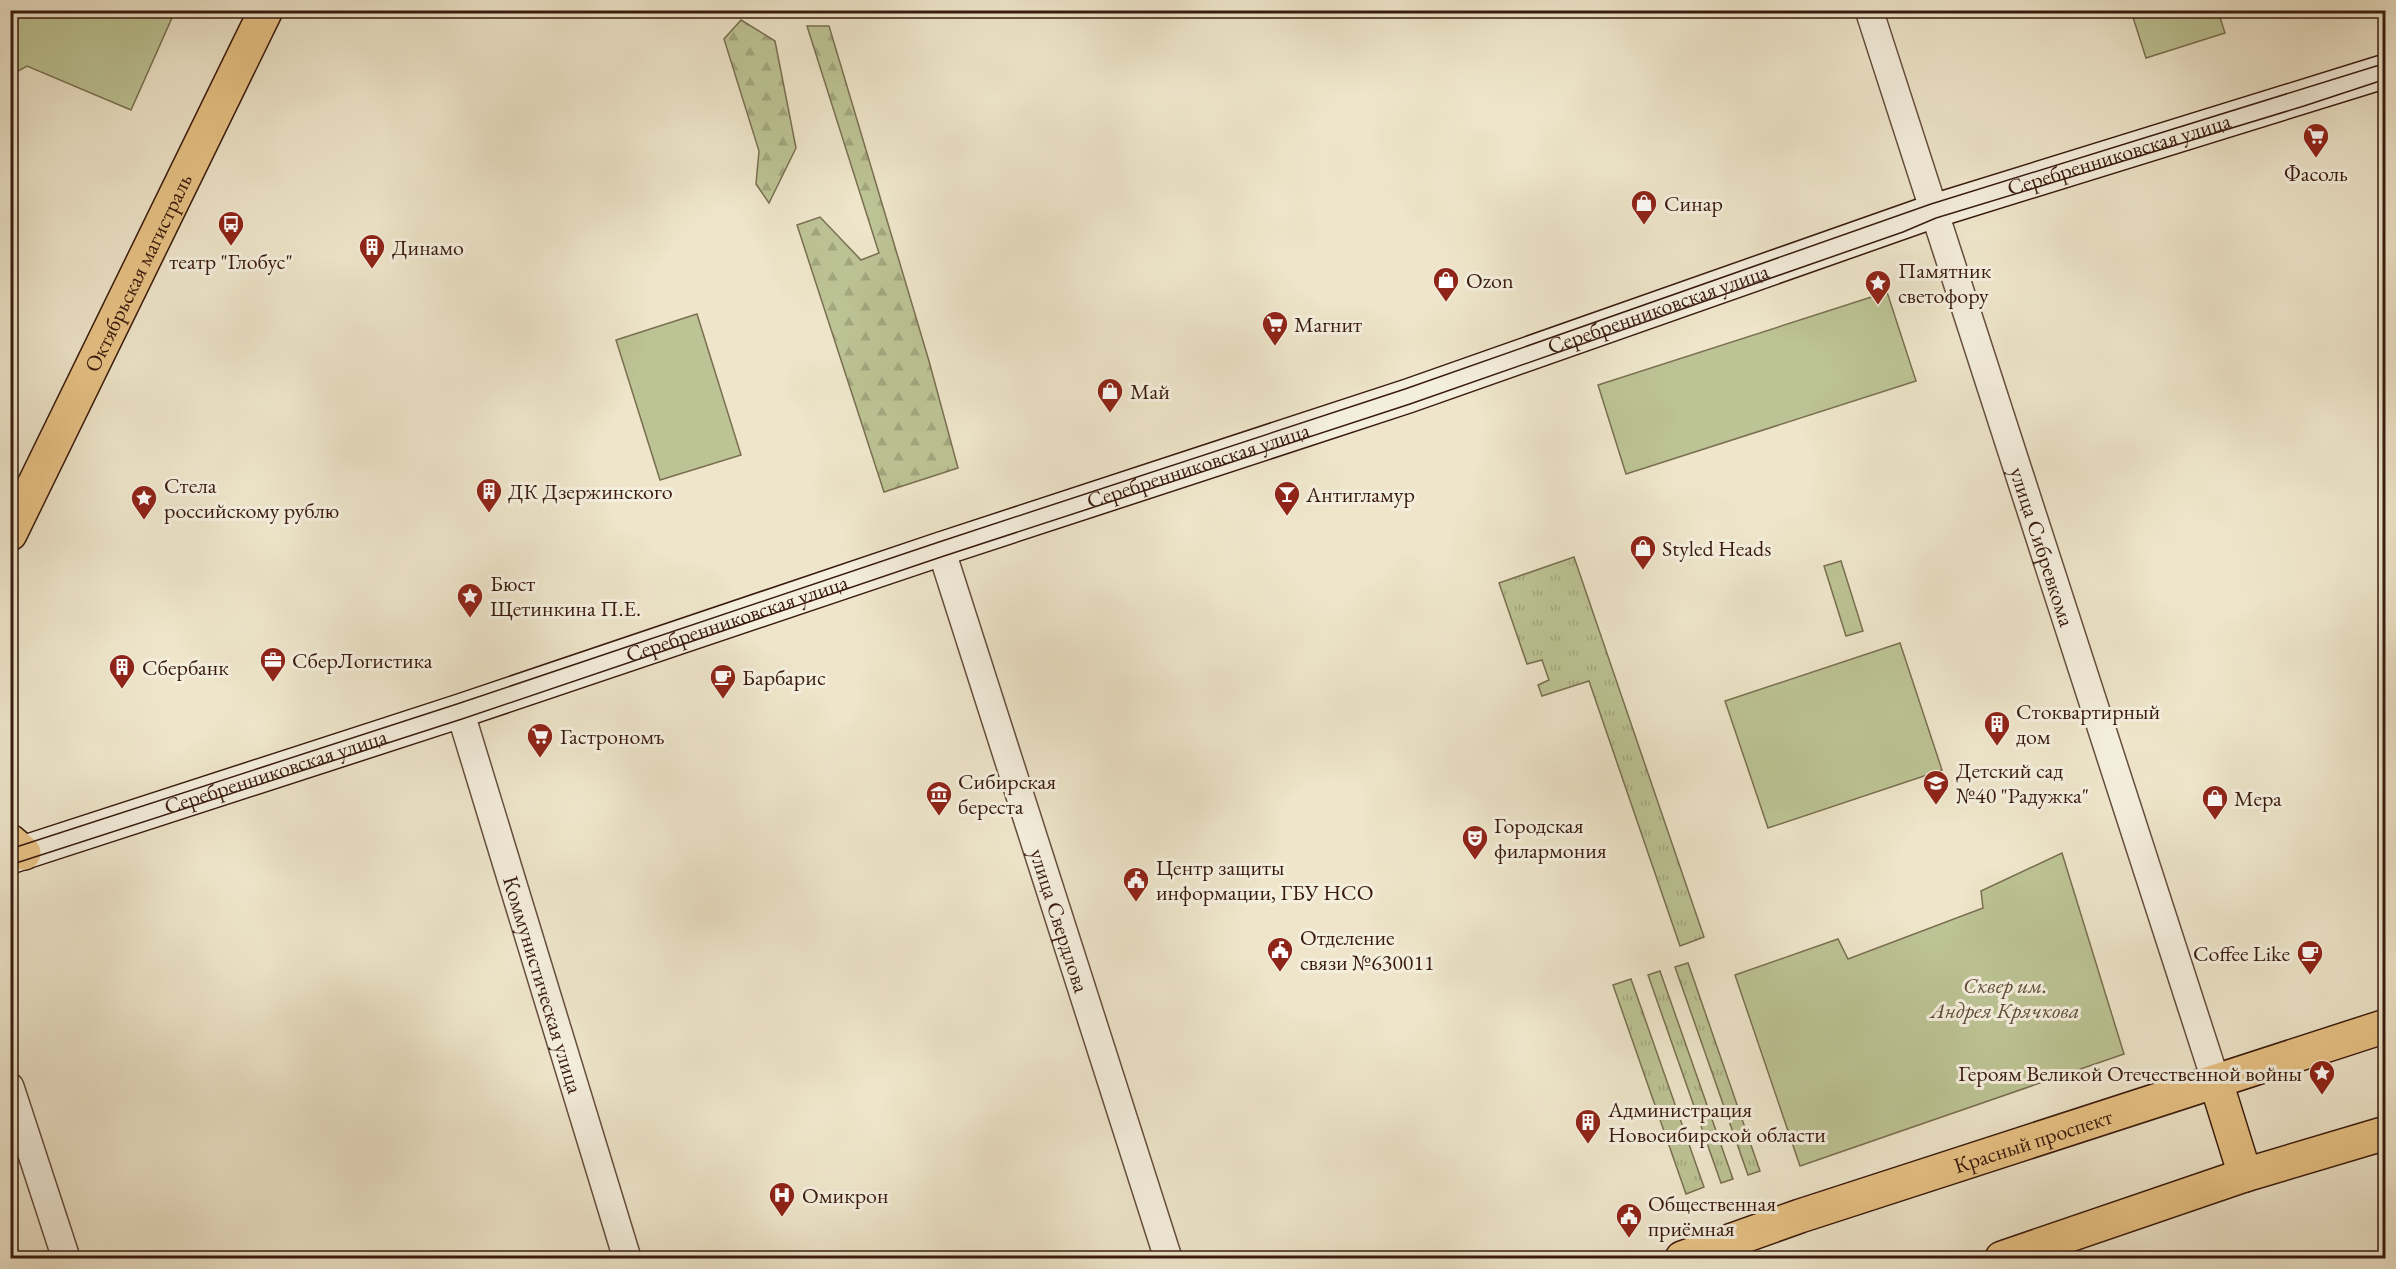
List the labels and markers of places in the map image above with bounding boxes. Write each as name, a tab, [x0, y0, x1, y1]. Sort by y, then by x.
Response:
supermarket icon: Фасоль	[2301, 121, 2331, 159]
place label: Фасоль	[2284, 159, 2348, 188]
shop icon: Синар	[1629, 188, 1659, 226]
place label: Синар	[1664, 189, 1723, 218]
bus stop icon: театр "Глобус"	[216, 209, 246, 247]
building icon: Динамо	[357, 232, 387, 270]
place label: Динамо	[392, 233, 464, 262]
place label: театр "Глобус"	[169, 247, 293, 276]
place label: Памятник светофору	[1898, 256, 1992, 310]
shop icon: Ozon	[1431, 265, 1461, 303]
place label: Ozon	[1466, 266, 1514, 295]
place icon: Памятник светофору	[1863, 268, 1893, 306]
supermarket icon: Магнит	[1260, 309, 1290, 347]
place label: Магнит	[1294, 310, 1362, 339]
shop icon: Май	[1095, 376, 1125, 414]
place label: Май	[1130, 377, 1170, 406]
place label: Стела российскому рублю	[164, 471, 339, 525]
building icon: ДК Дзержинского	[474, 476, 504, 514]
place label: ДК Дзержинского	[508, 477, 673, 506]
bar icon: Антигламур	[1272, 479, 1302, 517]
place label: Антигламур	[1305, 480, 1415, 509]
place icon: Стела российскому рублю	[129, 483, 159, 521]
shop icon: Styled Heads	[1628, 533, 1658, 571]
place label: Styled Heads	[1662, 534, 1771, 563]
place label: Бюст Щетинкина П.Е.	[490, 569, 641, 623]
place icon: Бюст Щетинкина П.Е.	[455, 581, 485, 619]
office icon: СберЛогистика	[258, 645, 288, 683]
place label: СберЛогистика	[292, 646, 433, 675]
building icon: Сбербанк	[107, 652, 137, 690]
place label: Сбербанк	[142, 653, 229, 682]
cafe icon: Барбарис	[708, 662, 738, 700]
place label: Барбарис	[742, 663, 826, 692]
place label: Стоквартирный дом	[2016, 697, 2161, 751]
building icon: Стоквартирный дом	[1982, 709, 2012, 747]
supermarket icon: Гастрономъ	[525, 721, 555, 759]
place label: Гастрономъ	[560, 722, 664, 751]
place label: Детский сад №40 "Радужка"	[1956, 756, 2089, 810]
place label: Сибирская береста	[958, 767, 1056, 821]
school or university icon: Детский сад №40 "Радужка"	[1921, 768, 1951, 806]
museum icon: Сибирская береста	[924, 779, 954, 817]
shop icon: Мера	[2200, 783, 2230, 821]
place label: Мера	[2234, 784, 2282, 813]
place label: Городская филармония	[1494, 811, 1607, 865]
theatre icon: Городская филармония	[1460, 823, 1490, 861]
place label: Центр защиты информации, ГБУ НСО	[1156, 853, 1374, 907]
public building icon: Центр защиты информации, ГБУ НСО	[1121, 865, 1151, 903]
place label: Отделение связи №630011	[1300, 923, 1435, 977]
public building icon: Отделение связи №630011	[1265, 935, 1295, 973]
cafe icon: Coffee Like	[2295, 938, 2325, 976]
place label: Coffee Like	[2193, 939, 2290, 968]
place icon: Героям Великой Отечественной войны	[2307, 1058, 2337, 1096]
place label: Героям Великой Отечественной войны	[1958, 1059, 2302, 1088]
place label: Администрация Новосибирской области	[1607, 1095, 1826, 1149]
building icon: Администрация Новосибирской области	[1573, 1107, 1603, 1145]
hospital icon: Омикрон	[767, 1180, 797, 1218]
place label: Омикрон	[802, 1181, 888, 1210]
place label: Общественная приёмная	[1648, 1189, 1776, 1243]
public building icon: Общественная приёмная	[1614, 1201, 1644, 1239]

